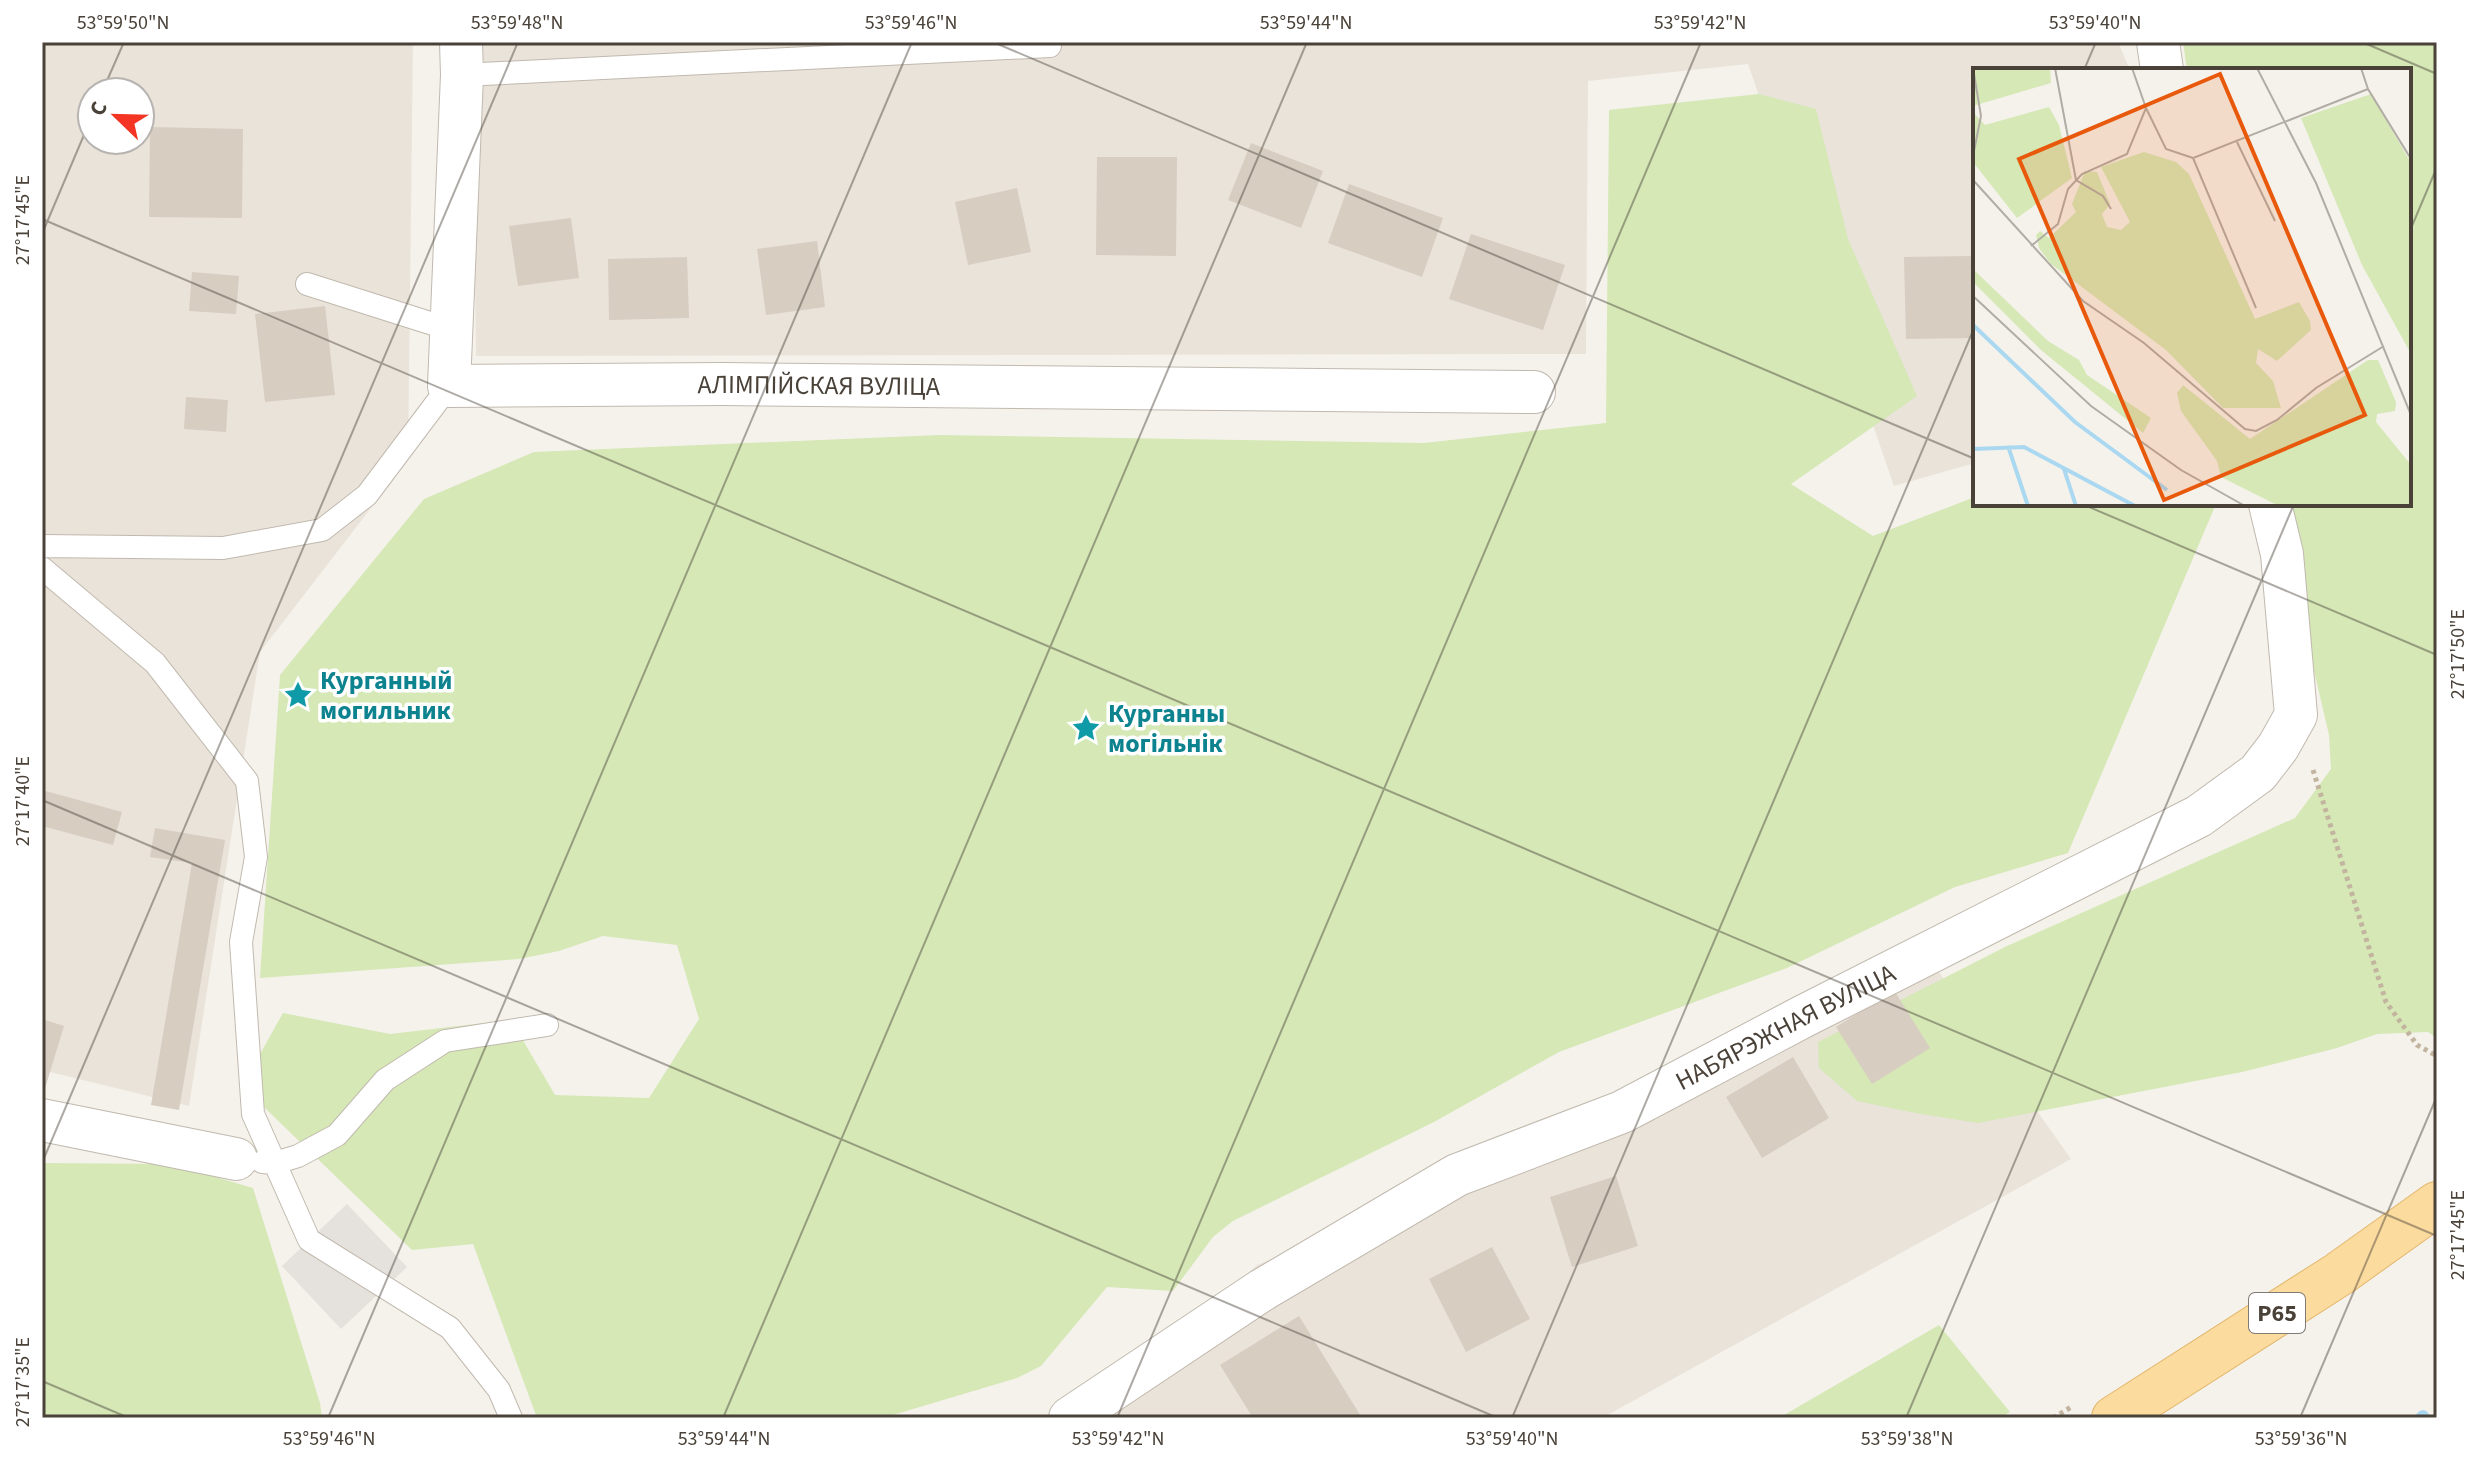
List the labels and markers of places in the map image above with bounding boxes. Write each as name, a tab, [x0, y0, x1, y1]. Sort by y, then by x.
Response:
place label: Курганный могильник	[320, 662, 452, 729]
place icon: Курганный могильник	[283, 680, 313, 710]
place label: Курганны могільнік	[1108, 695, 1225, 762]
place icon: Курганны могільнік	[1071, 713, 1101, 743]

